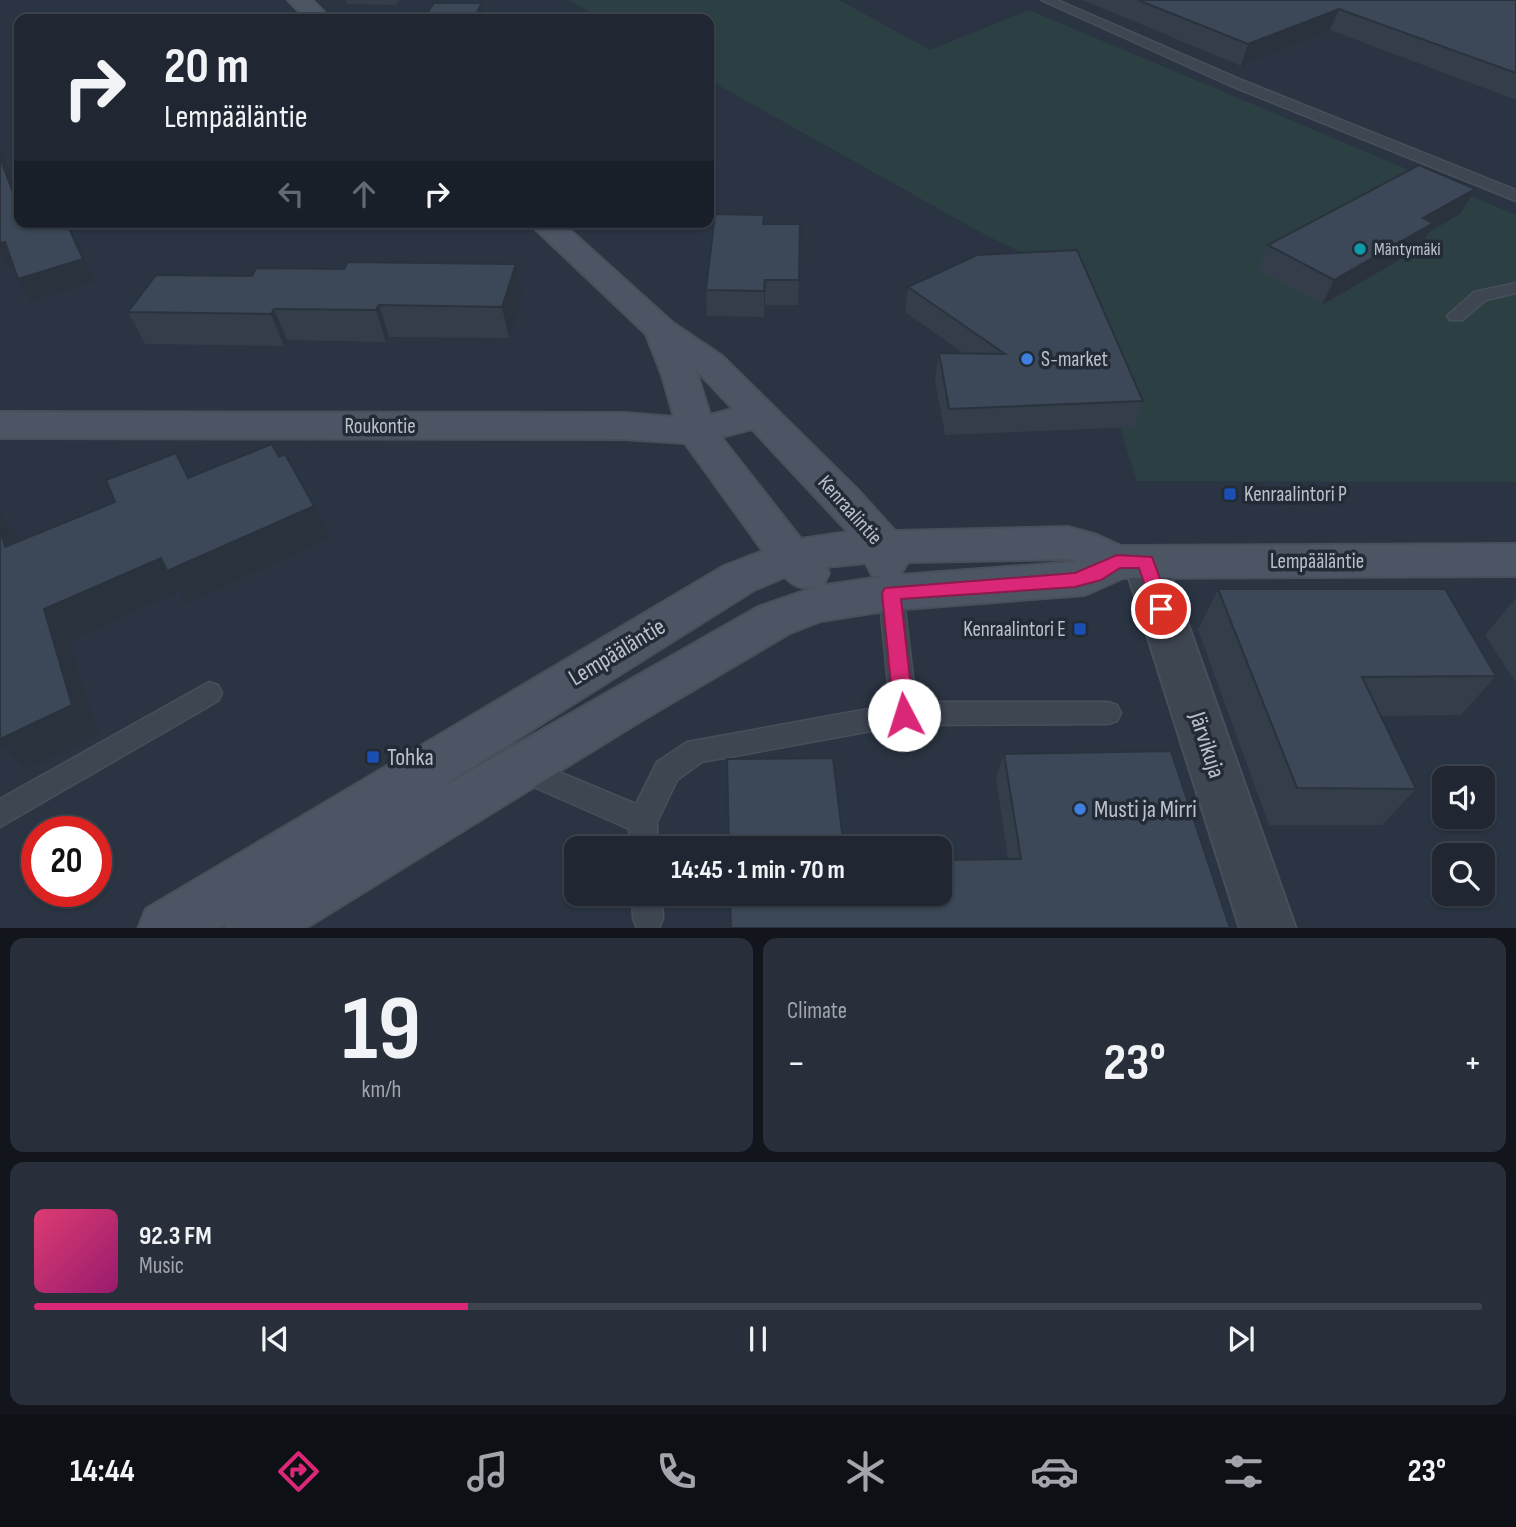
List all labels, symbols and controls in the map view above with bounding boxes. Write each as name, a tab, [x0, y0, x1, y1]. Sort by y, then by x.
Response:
text: 20 m	[164, 38, 249, 97]
icon: right	[49, 42, 140, 133]
text: Lempääläntie	[164, 98, 308, 137]
icon: left	[272, 175, 310, 213]
icon: ahead	[345, 175, 383, 213]
icon: right	[418, 175, 456, 213]
place label: Mäntymäki	[1374, 239, 1441, 260]
marker: Mäntymäki	[1352, 241, 1368, 257]
place label: S-market	[1041, 347, 1108, 372]
marker: S-market	[1019, 351, 1035, 367]
street label: Roukontie	[344, 414, 416, 439]
street label: Kenraalintie	[812, 470, 888, 550]
place label: Kenraalintori P	[1244, 482, 1347, 507]
marker: Kenraalintori P	[1222, 486, 1238, 502]
street label: Lempääläntie	[1270, 549, 1364, 574]
pin	[1131, 579, 1191, 639]
icon: arrive	[1142, 590, 1180, 628]
street label: Lempääläntie	[563, 612, 671, 692]
place label: Kenraalintori E	[963, 617, 1066, 642]
marker: Kenraalintori E	[1072, 621, 1088, 637]
position arrow	[867, 678, 941, 752]
street label: Järvikuja	[1182, 707, 1231, 782]
place label: Tohka	[387, 743, 434, 772]
marker: Tohka	[365, 749, 381, 765]
map controls	[1432, 766, 1495, 906]
button: sound	[1432, 766, 1495, 829]
place label: Musti ja Mirri	[1094, 795, 1197, 824]
marker: Musti ja Mirri	[1072, 801, 1088, 817]
speed limit sign: 20	[21, 816, 112, 907]
button: search	[1432, 843, 1495, 906]
text: 14:45 · 1 min · 70 m	[671, 855, 845, 886]
text: 19	[342, 976, 421, 1085]
text: Climate	[787, 997, 847, 1025]
text: 23°	[1103, 1032, 1166, 1095]
text: −	[787, 1041, 806, 1086]
text: +	[1463, 1041, 1482, 1086]
text: km/h	[362, 1076, 401, 1104]
text: 92.3 FM	[139, 1221, 212, 1252]
text: Music	[139, 1252, 184, 1280]
icon: previous	[256, 1320, 294, 1358]
icon: pause	[739, 1320, 777, 1358]
icon: next	[1222, 1320, 1260, 1358]
icon: directions	[274, 1447, 323, 1496]
icon: music	[463, 1447, 512, 1496]
icon: phone	[652, 1447, 701, 1496]
icon: climate	[841, 1447, 890, 1496]
icon: car	[1030, 1447, 1079, 1496]
icon: filters	[1219, 1447, 1268, 1496]
text: 14:44	[70, 1452, 135, 1491]
text: 23°	[1408, 1452, 1446, 1491]

